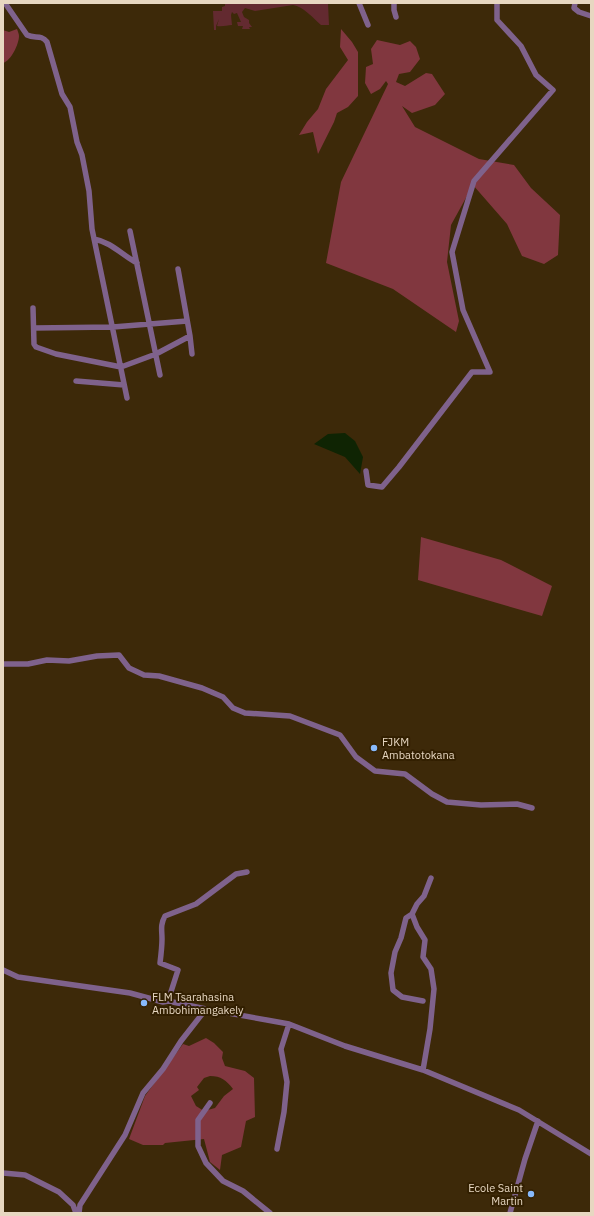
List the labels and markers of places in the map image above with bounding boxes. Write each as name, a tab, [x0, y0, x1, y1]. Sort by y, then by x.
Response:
place label: FJKM Ambatotokana	[382, 735, 455, 762]
marker: FJKM Ambatotokana	[369, 743, 379, 753]
place label: FLM Tsarahasina Ambohimangakely	[152, 990, 244, 1017]
marker: FLM Tsarahasina Ambohimangakely	[139, 998, 149, 1008]
place label: Ecole Saint Martin	[468, 1181, 523, 1208]
marker: Ecole Saint Martin	[526, 1189, 536, 1199]

